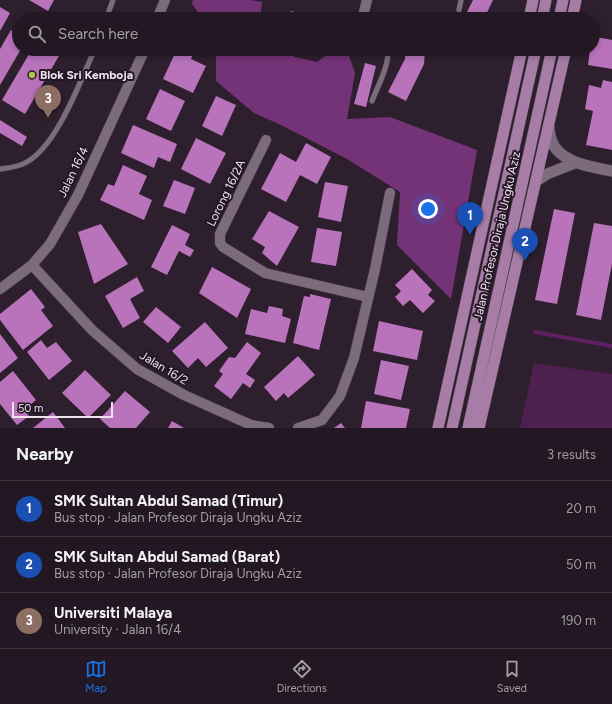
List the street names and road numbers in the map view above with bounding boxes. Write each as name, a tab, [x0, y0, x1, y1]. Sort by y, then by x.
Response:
street label: Jalan 16/4	[55, 144, 91, 200]
street label: Jalan Profesor Diraja Ungku Aziz	[471, 150, 523, 322]
street label: Lorong 16/2A	[204, 157, 248, 229]
street label: Jalan 16/2	[137, 348, 191, 388]

